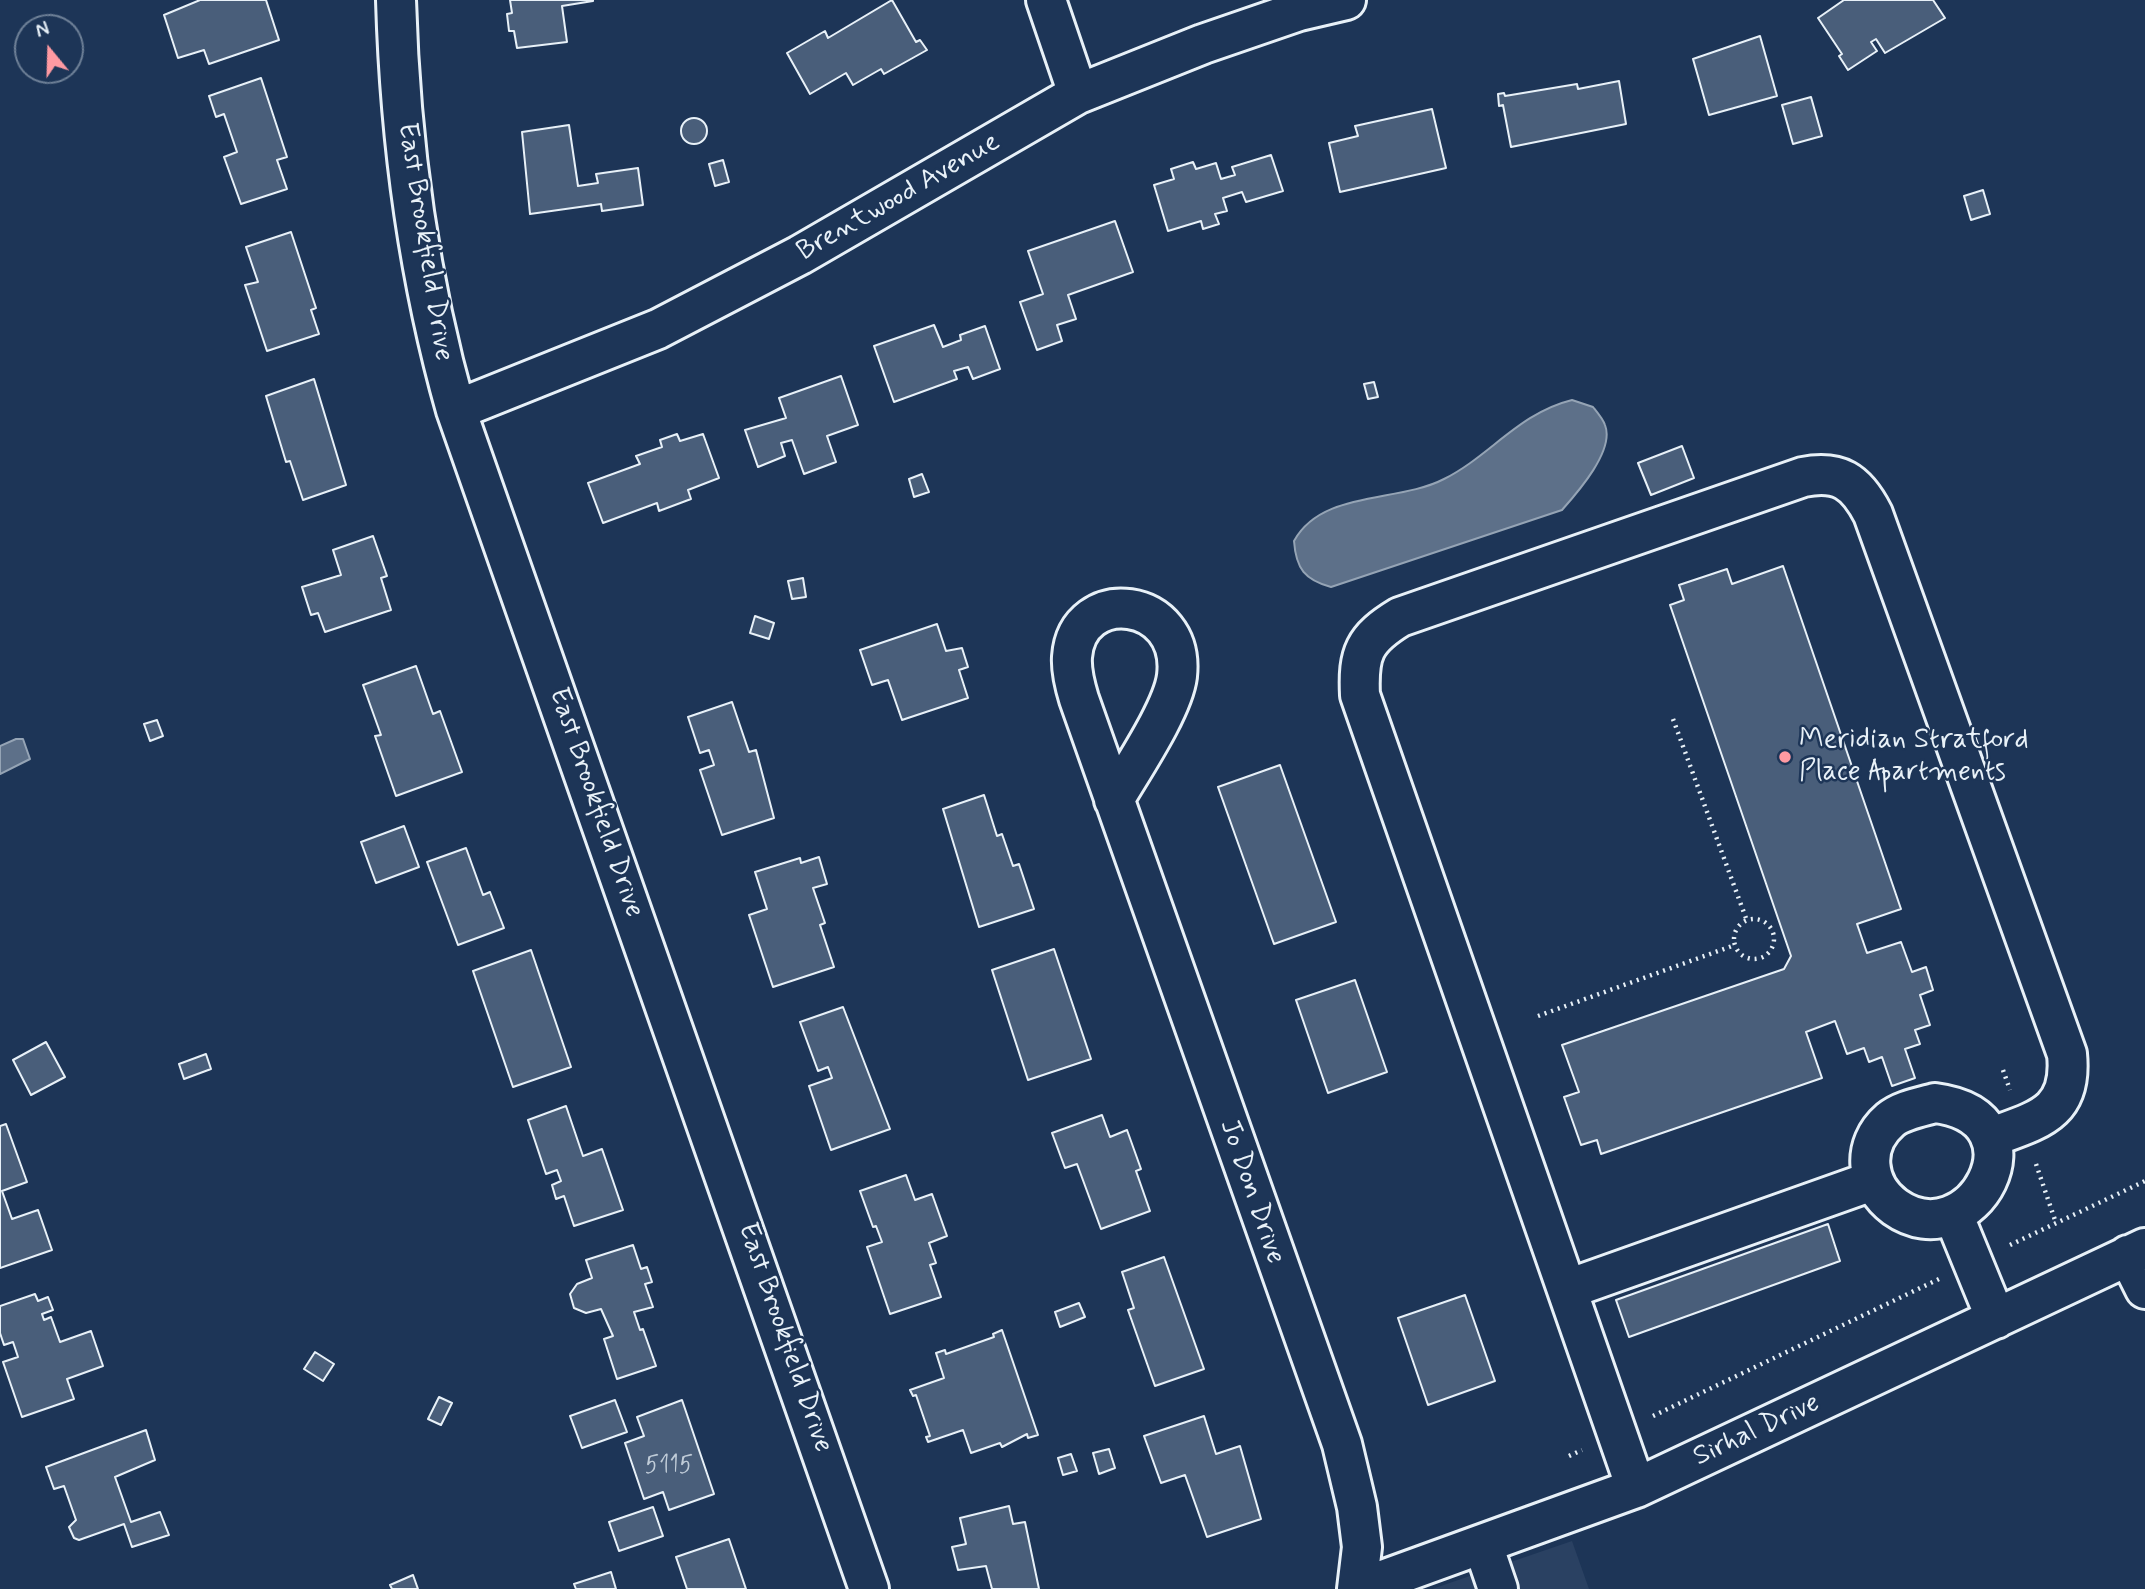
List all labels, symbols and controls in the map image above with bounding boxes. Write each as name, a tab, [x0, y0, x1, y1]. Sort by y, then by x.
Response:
north arrow	[14, 14, 84, 84]
text: N	[33, 17, 53, 44]
street label: East Brookfield Drive	[389, 120, 459, 364]
street label: Brentwood Avenue	[792, 126, 1006, 270]
street label: East Brookfield Drive	[540, 684, 650, 922]
place label: Meridian Stratford Place Apartments	[1799, 724, 2029, 790]
marker: Meridian Stratford Place Apartments	[1777, 749, 1793, 765]
street label: Jo Don Drive	[1211, 1115, 1291, 1269]
street label: East Brookfield Drive	[729, 1219, 839, 1457]
street label: Sirhal Drive	[1688, 1387, 1826, 1475]
house number: 5115	[645, 1453, 693, 1481]

